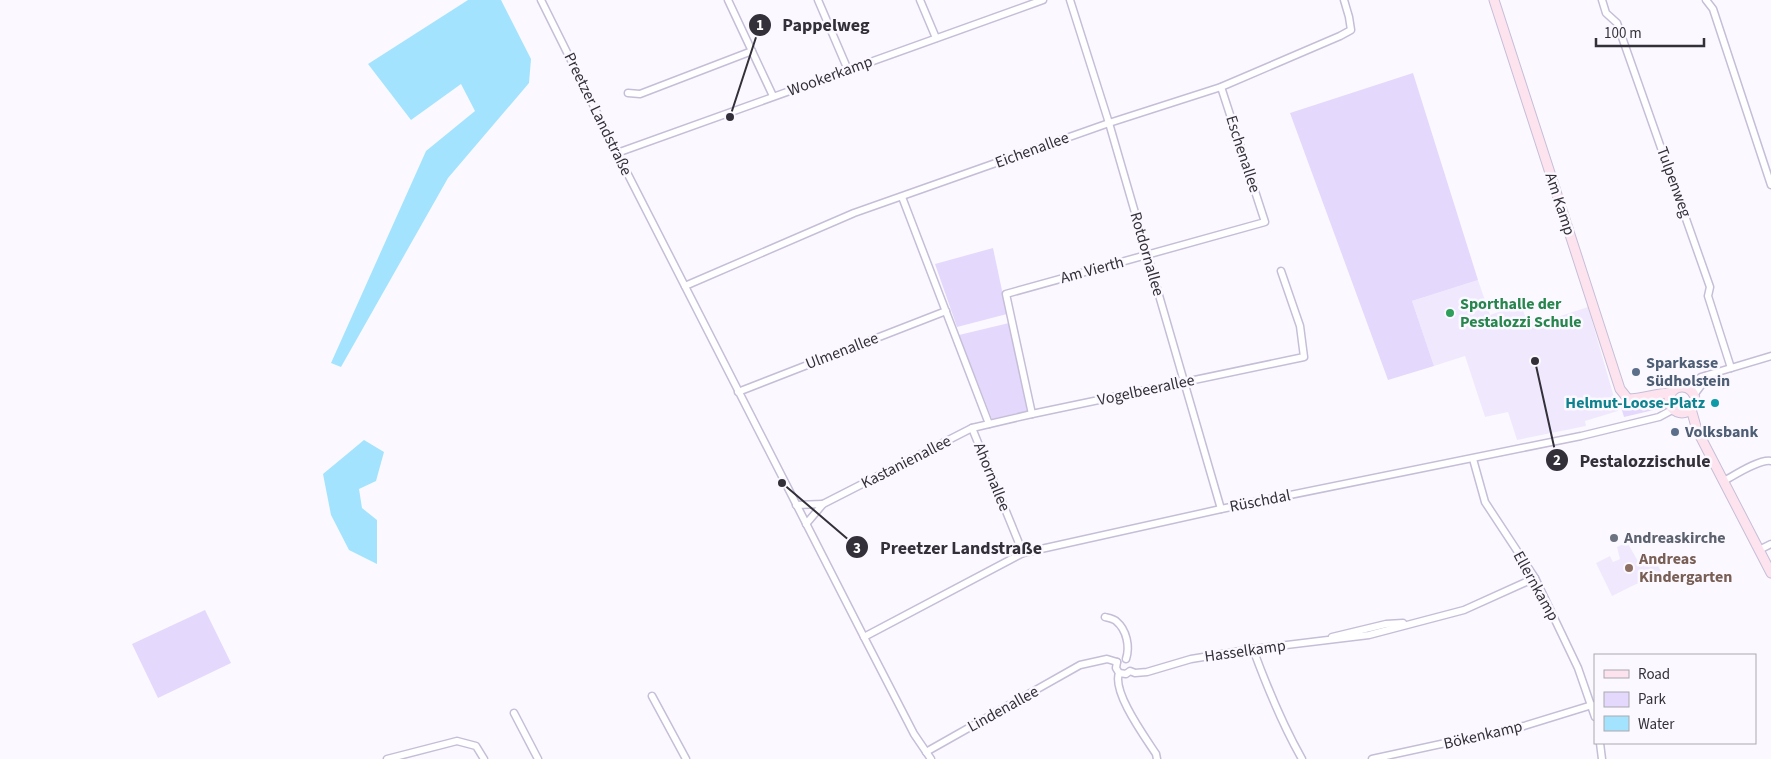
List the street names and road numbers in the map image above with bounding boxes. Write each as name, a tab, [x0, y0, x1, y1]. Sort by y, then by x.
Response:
street label: Preetzer Landstraße	[559, 49, 637, 179]
street label: Wookerkamp	[784, 50, 876, 102]
street label: Eschenallee	[1220, 113, 1266, 195]
street label: Eichenallee	[992, 126, 1072, 174]
street label: Tulpenweg	[1651, 144, 1697, 220]
street label: Am Kamp	[1540, 170, 1580, 238]
street label: Rotdornallee	[1125, 209, 1170, 299]
street label: Am Vierth	[1058, 251, 1126, 289]
street label: Ulmenallee	[802, 327, 882, 375]
street label: Vogelbeerallee	[1096, 369, 1197, 411]
street label: Kastanienallee	[857, 430, 955, 494]
street label: Ahornallee	[968, 439, 1016, 515]
street label: Rüschdal	[1228, 484, 1292, 518]
street label: Ellernkamp	[1508, 547, 1564, 625]
street label: Hasselkamp	[1203, 634, 1287, 668]
street label: Lindenallee	[963, 680, 1043, 738]
street label: Bökenkamp	[1441, 715, 1525, 755]

